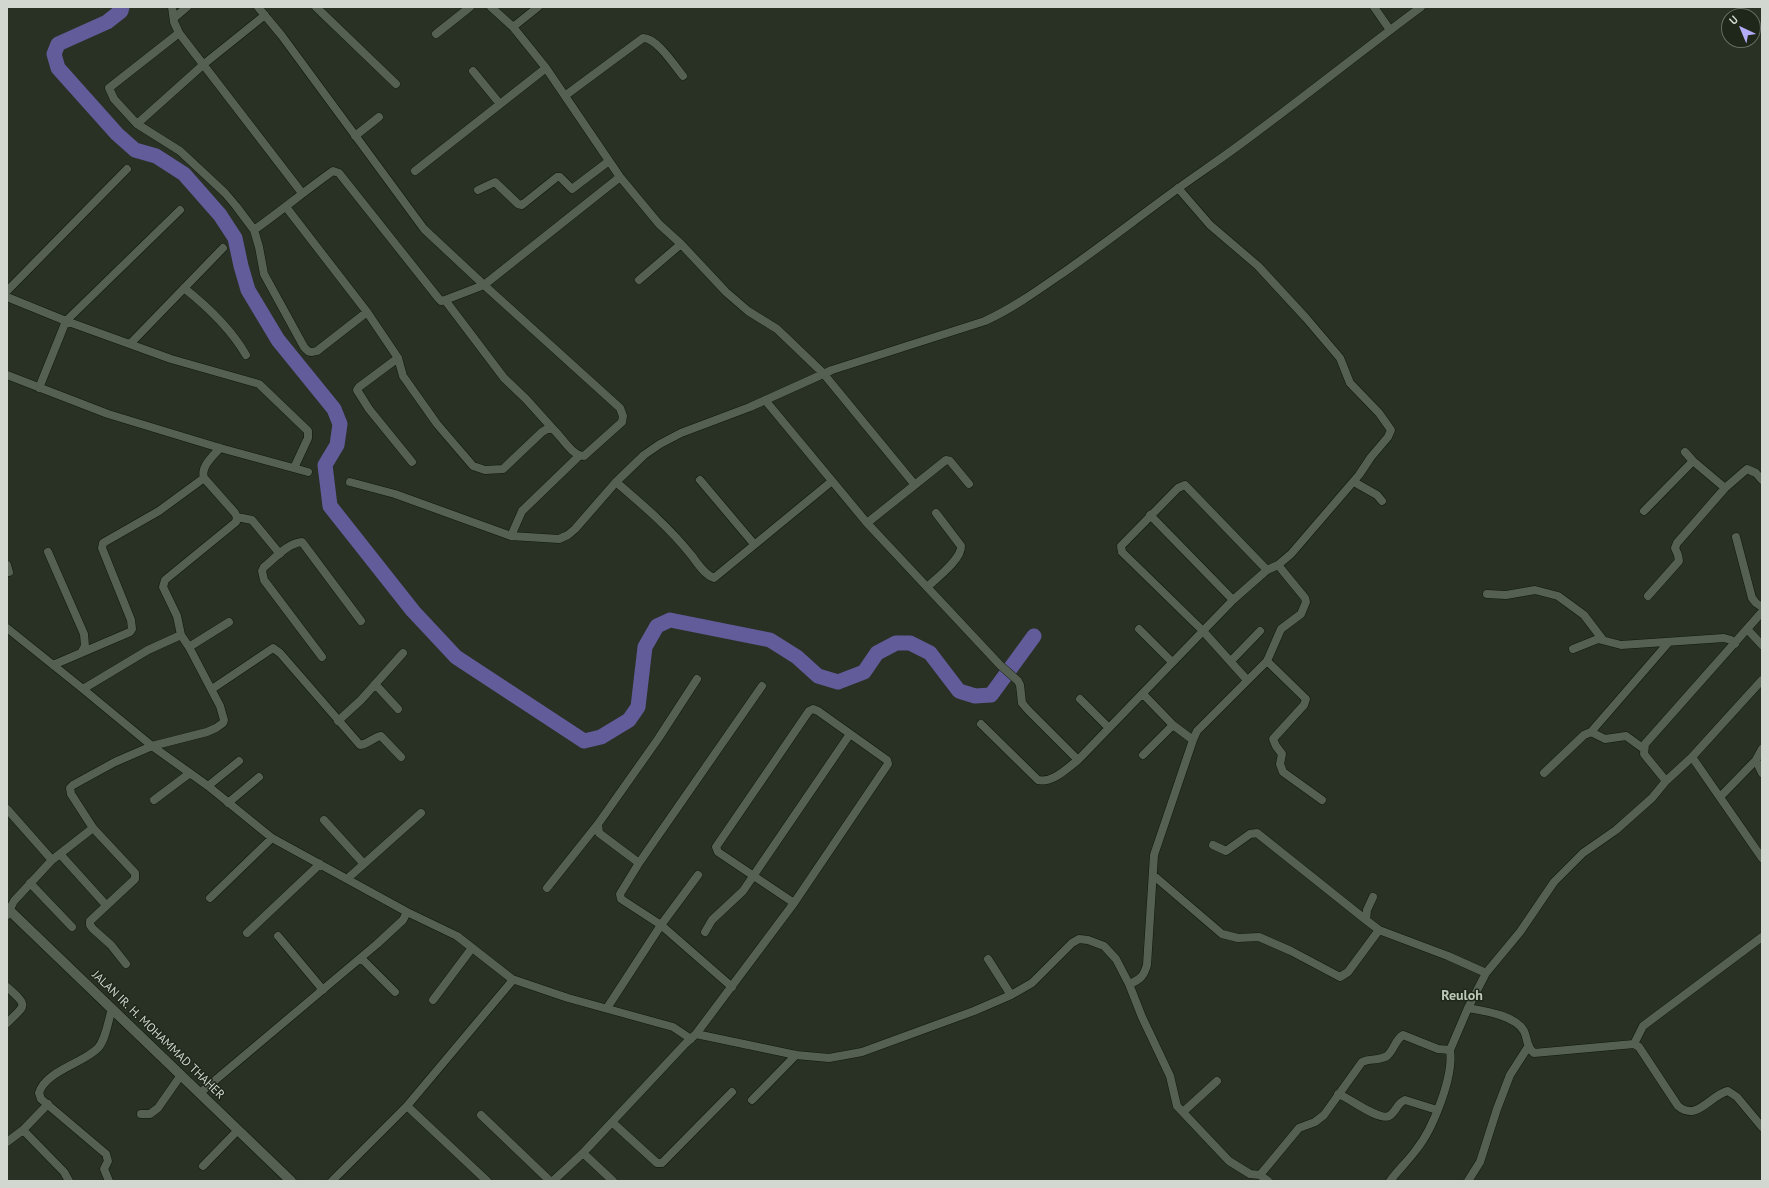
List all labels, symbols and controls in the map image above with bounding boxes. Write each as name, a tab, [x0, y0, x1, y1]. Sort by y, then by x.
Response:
north arrow	[1721, 8, 1761, 48]
text: U	[1726, 13, 1741, 28]
street label: JALAN IR. H. MOHAMMAD THAHER	[89, 968, 227, 1102]
district label: Reuloh	[1441, 988, 1483, 1004]

